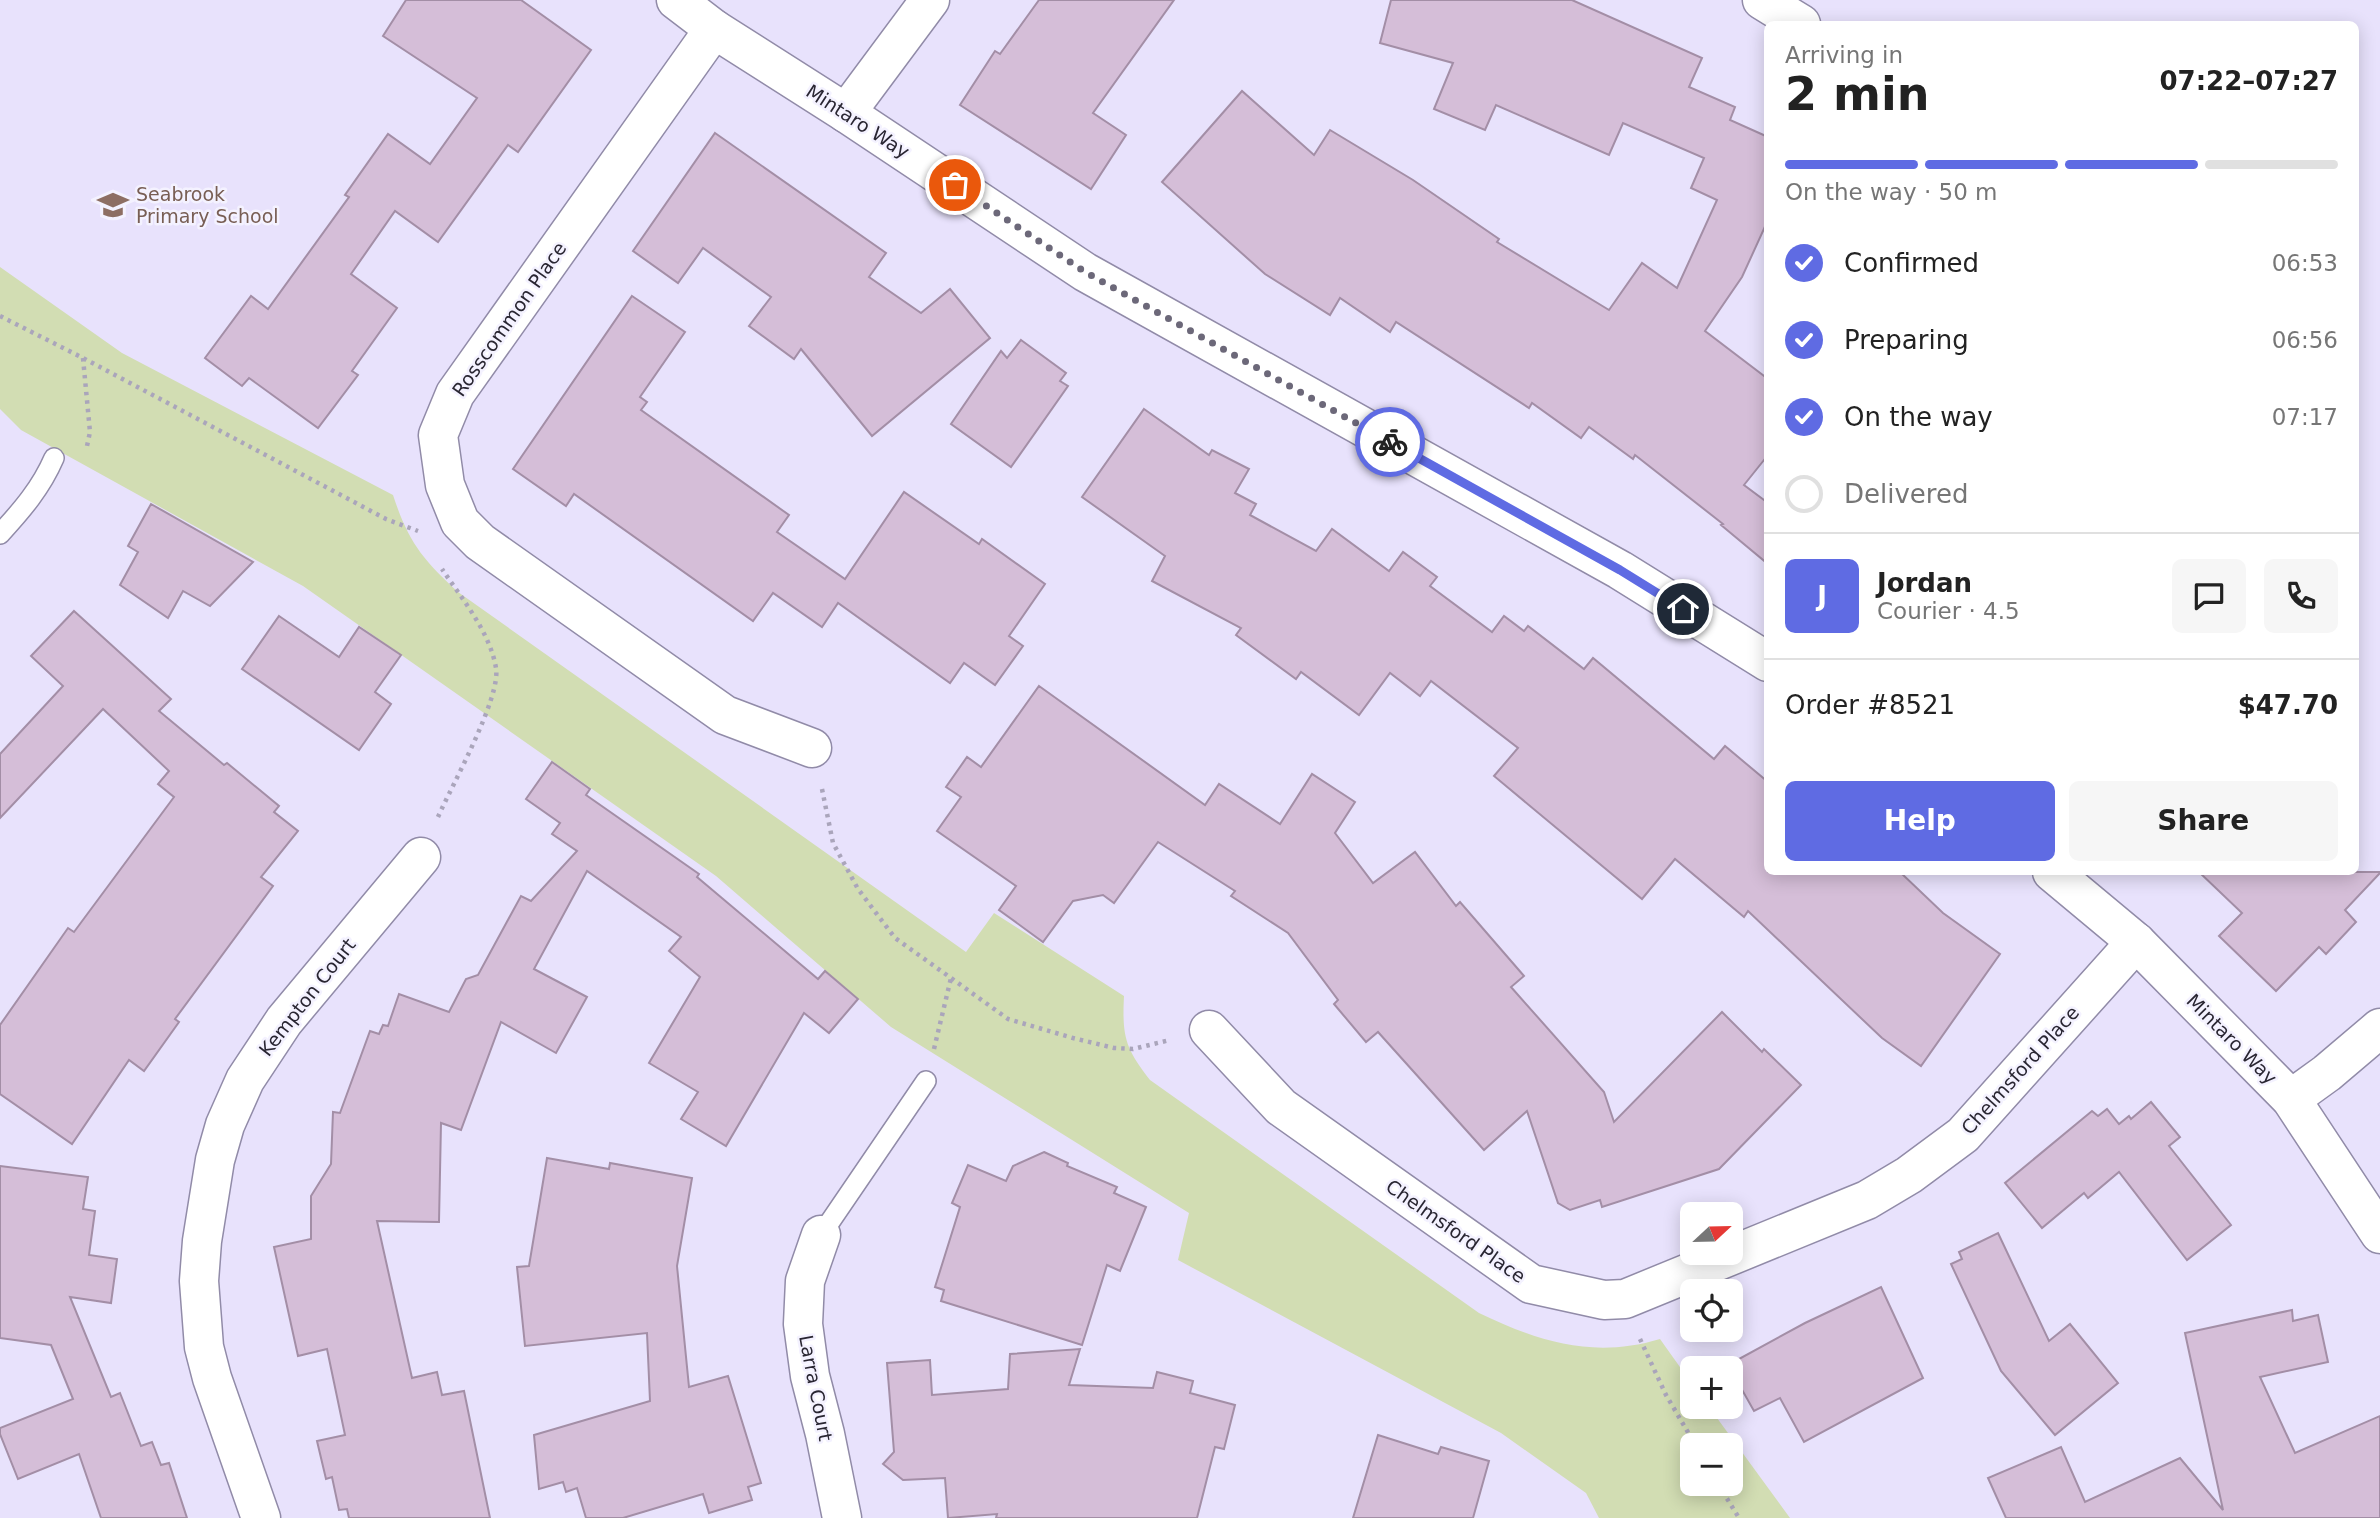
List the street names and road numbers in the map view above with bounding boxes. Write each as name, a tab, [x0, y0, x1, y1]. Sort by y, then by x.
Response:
street label: Mintaro Way	[802, 80, 914, 162]
street label: Rosscommon Place	[447, 238, 571, 400]
street label: Kempton Court	[254, 934, 360, 1060]
street label: Mintaro Way	[2182, 989, 2282, 1089]
street label: Chelmsford Place	[1957, 1001, 2083, 1139]
street label: Chelmsford Place	[1382, 1175, 1530, 1287]
street label: Larra Court	[795, 1333, 837, 1443]

